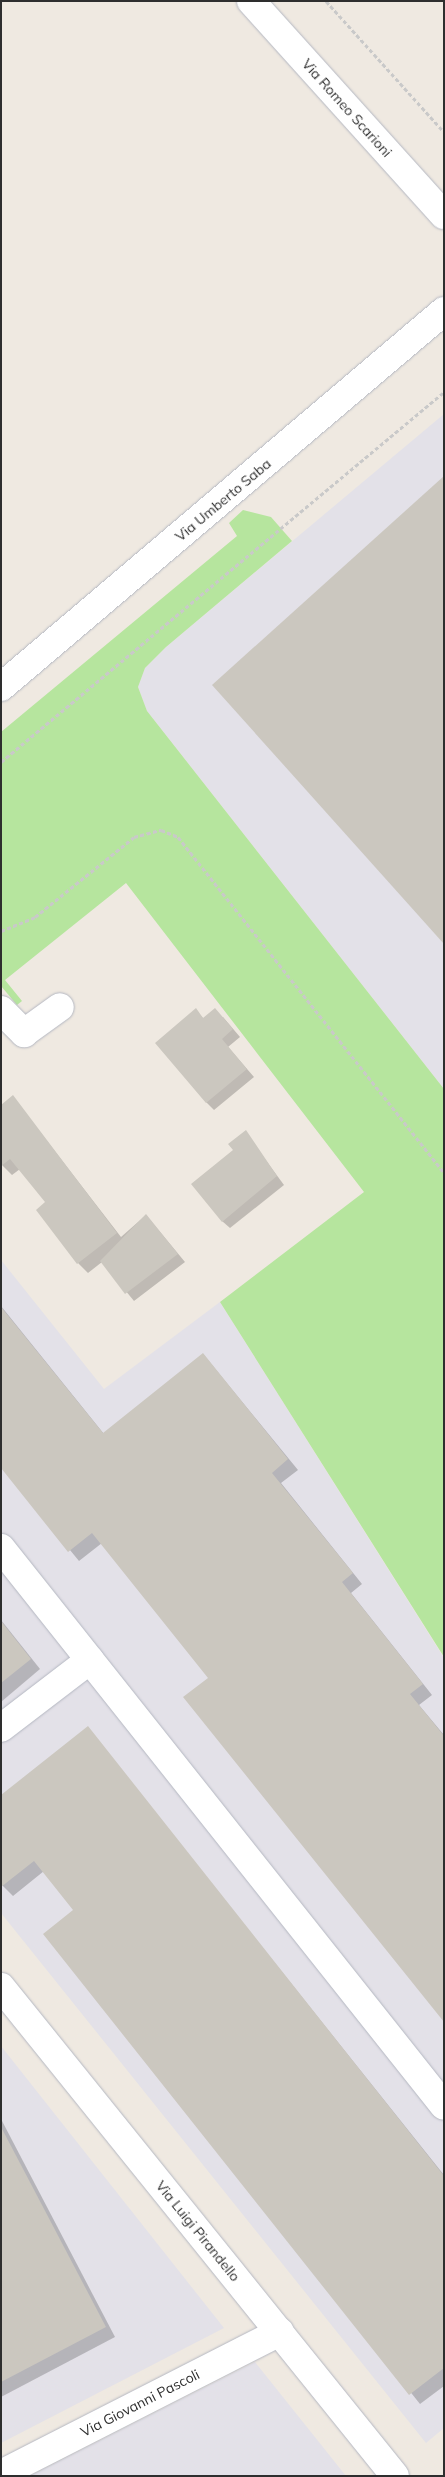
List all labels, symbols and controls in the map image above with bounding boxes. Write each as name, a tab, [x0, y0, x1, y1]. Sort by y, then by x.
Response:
street label: Via Romeo Scarioni	[299, 55, 395, 161]
street label: Via Umberto Saba	[172, 455, 274, 545]
street label: Via Luigi Pirandello	[152, 2177, 244, 2285]
street label: Via Giovanni Pascoli	[78, 2366, 202, 2440]

